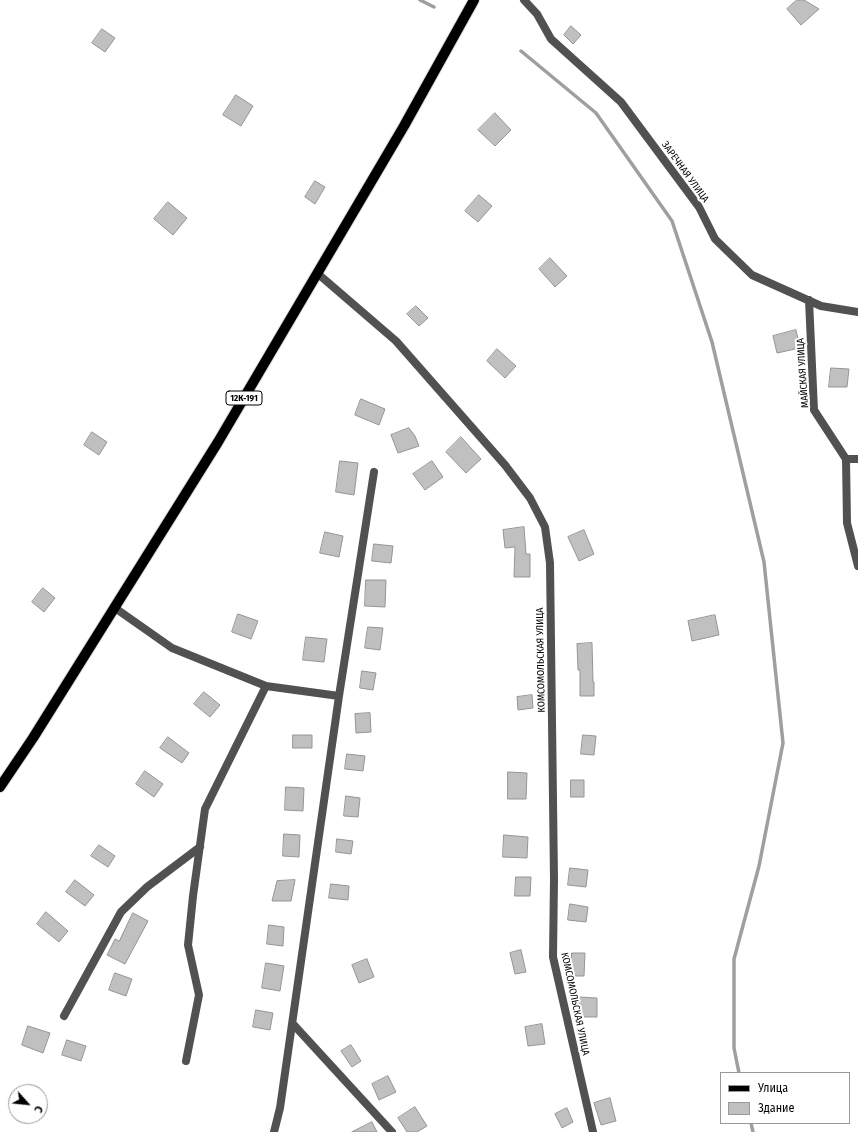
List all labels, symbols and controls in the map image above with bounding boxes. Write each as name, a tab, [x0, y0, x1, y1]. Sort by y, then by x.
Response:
street label: ЗАРЕЧНАЯ УЛИЦА	[659, 139, 711, 205]
street label: МАЙСКАЯ УЛИЦА	[795, 338, 811, 408]
road number: 12К-191	[226, 391, 262, 405]
street label: КОМСОМОЛЬСКАЯ УЛИЦА	[534, 607, 548, 713]
street label: КОМСОМОЛЬСКАЯ УЛИЦА	[558, 951, 592, 1057]
legend	[720, 1072, 850, 1124]
text: Улица	[758, 1081, 788, 1095]
north arrow	[8, 1084, 48, 1124]
text: Здание	[758, 1101, 794, 1115]
text: С	[31, 1104, 45, 1115]

